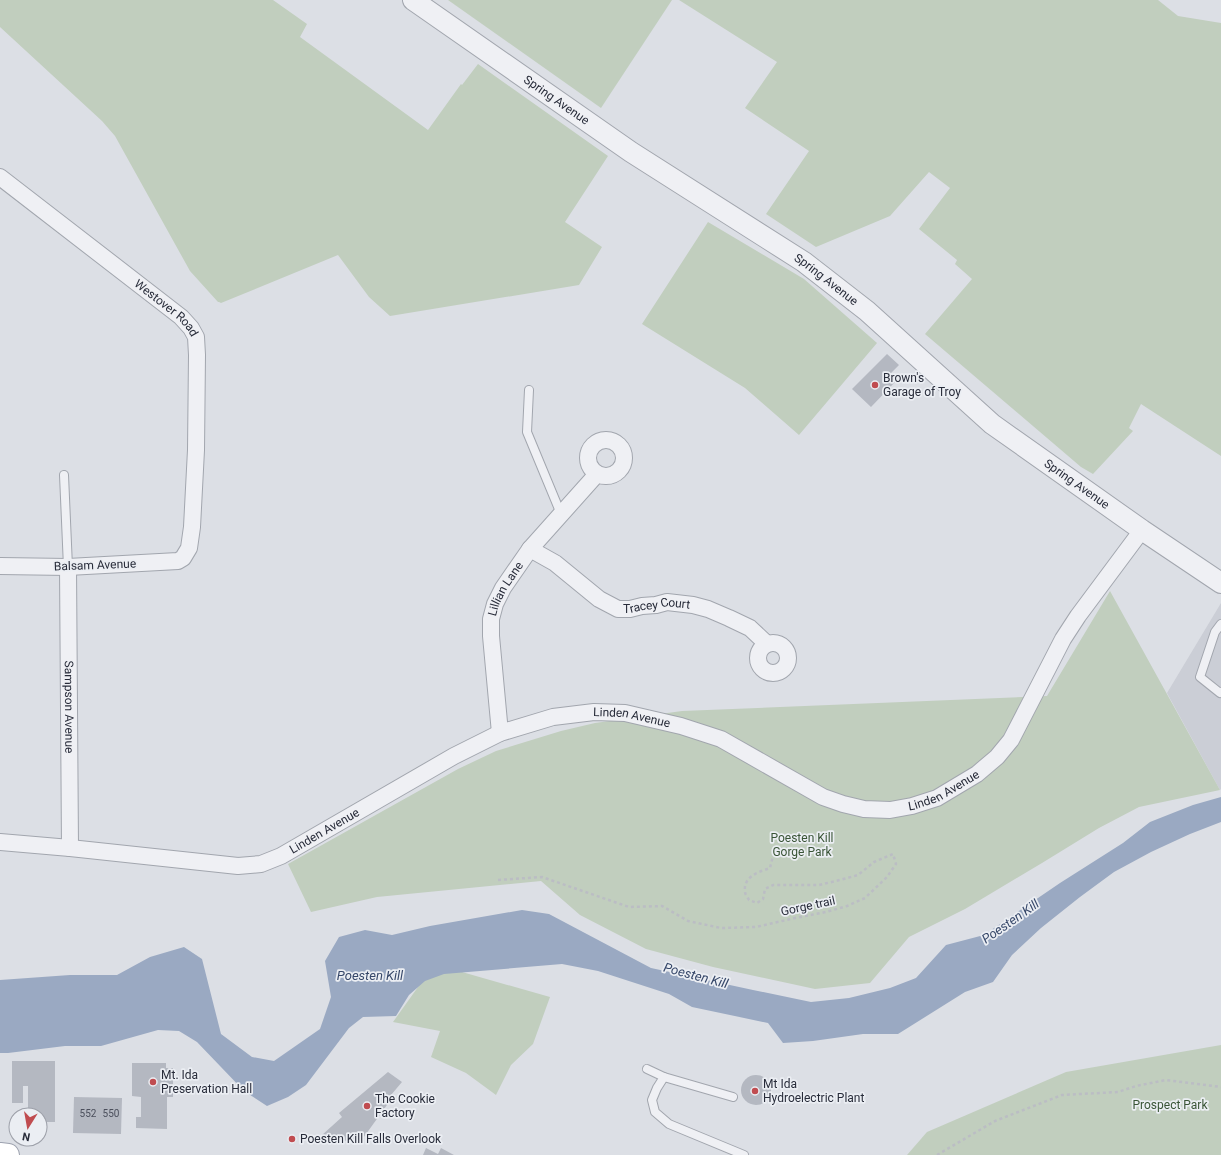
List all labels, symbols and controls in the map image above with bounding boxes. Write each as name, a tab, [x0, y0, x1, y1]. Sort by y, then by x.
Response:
street label: Spring Avenue	[521, 72, 592, 128]
street label: Spring Avenue	[792, 251, 861, 308]
street label: Westover Road	[132, 277, 201, 339]
place label: Brown's Garage of Troy	[883, 371, 961, 399]
marker: Brown's Garage of Troy	[870, 380, 880, 390]
street label: Spring Avenue	[1042, 456, 1112, 512]
street label: Balsam Avenue	[54, 557, 136, 573]
street label: Lillian Lane	[485, 559, 526, 617]
street label: Tracey Court	[623, 595, 691, 616]
street label: Sampson Avenue	[62, 660, 76, 754]
street label: Linden Avenue	[593, 705, 672, 730]
street label: Linden Avenue	[907, 767, 982, 814]
street label: Linden Avenue	[287, 805, 362, 857]
park label: Poesten Kill Gorge Park	[770, 831, 834, 859]
street label: Gorge trail	[780, 893, 836, 919]
water label: Poesten Kill	[979, 896, 1043, 947]
water label: Poesten Kill	[662, 960, 731, 992]
water label: Poesten Kill	[337, 968, 404, 983]
place label: Mt. Ida Preservation Hall	[161, 1068, 252, 1096]
marker: Mt. Ida Preservation Hall	[148, 1077, 158, 1087]
place label: Mt Ida Hydroelectric Plant	[763, 1077, 864, 1105]
marker: Mt Ida Hydroelectric Plant	[750, 1086, 760, 1096]
place label: The Cookie Factory	[375, 1092, 435, 1120]
park label: Prospect Park	[1132, 1098, 1208, 1112]
marker: The Cookie Factory	[362, 1101, 372, 1111]
north arrow	[8, 1107, 48, 1147]
house number: 552	[80, 1108, 97, 1119]
house number: 550	[103, 1108, 120, 1119]
text: N	[21, 1129, 31, 1143]
place label: Poesten Kill Falls Overlook	[300, 1132, 442, 1146]
marker: Poesten Kill Falls Overlook	[287, 1134, 297, 1144]

